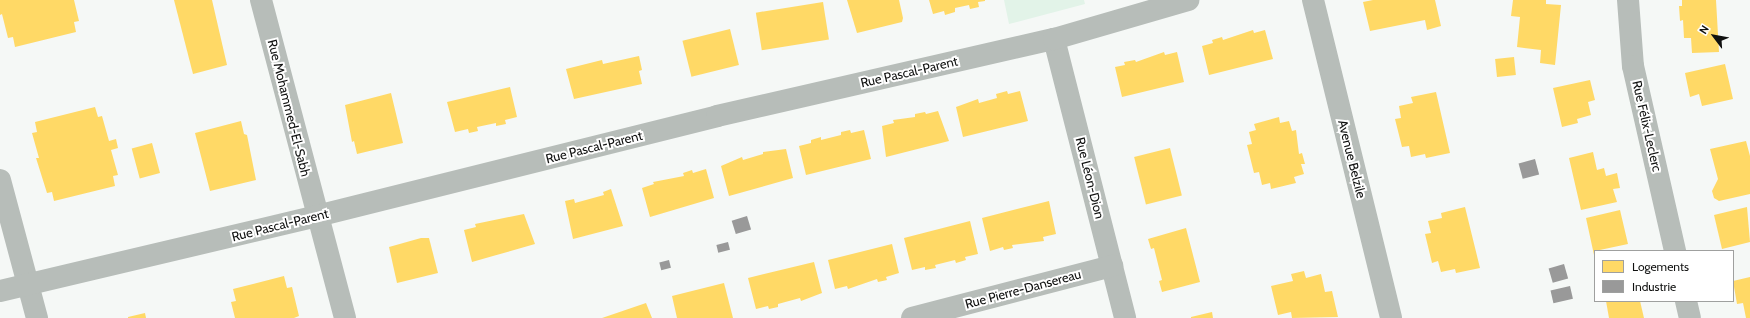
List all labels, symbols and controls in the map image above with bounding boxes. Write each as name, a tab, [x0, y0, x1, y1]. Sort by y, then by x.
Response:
north arrow	[1694, 16, 1734, 56]
text: N	[1696, 23, 1712, 37]
street label: Rue Mohammed-El-Sabh	[264, 38, 314, 178]
street label: Rue Pascal-Parent	[859, 53, 959, 91]
street label: Rue Félix-Leclerc	[1629, 79, 1665, 173]
street label: Avenue Belzile	[1335, 118, 1369, 200]
street label: Rue Pascal-Parent	[544, 127, 644, 167]
street label: Rue Léon-Dion	[1072, 136, 1108, 220]
street label: Rue Pascal-Parent	[230, 205, 330, 245]
legend	[1594, 250, 1734, 302]
text: Logements	[1632, 259, 1689, 274]
street label: Rue Pierre-Dansereau	[963, 266, 1083, 312]
text: Industrie	[1632, 279, 1676, 294]

